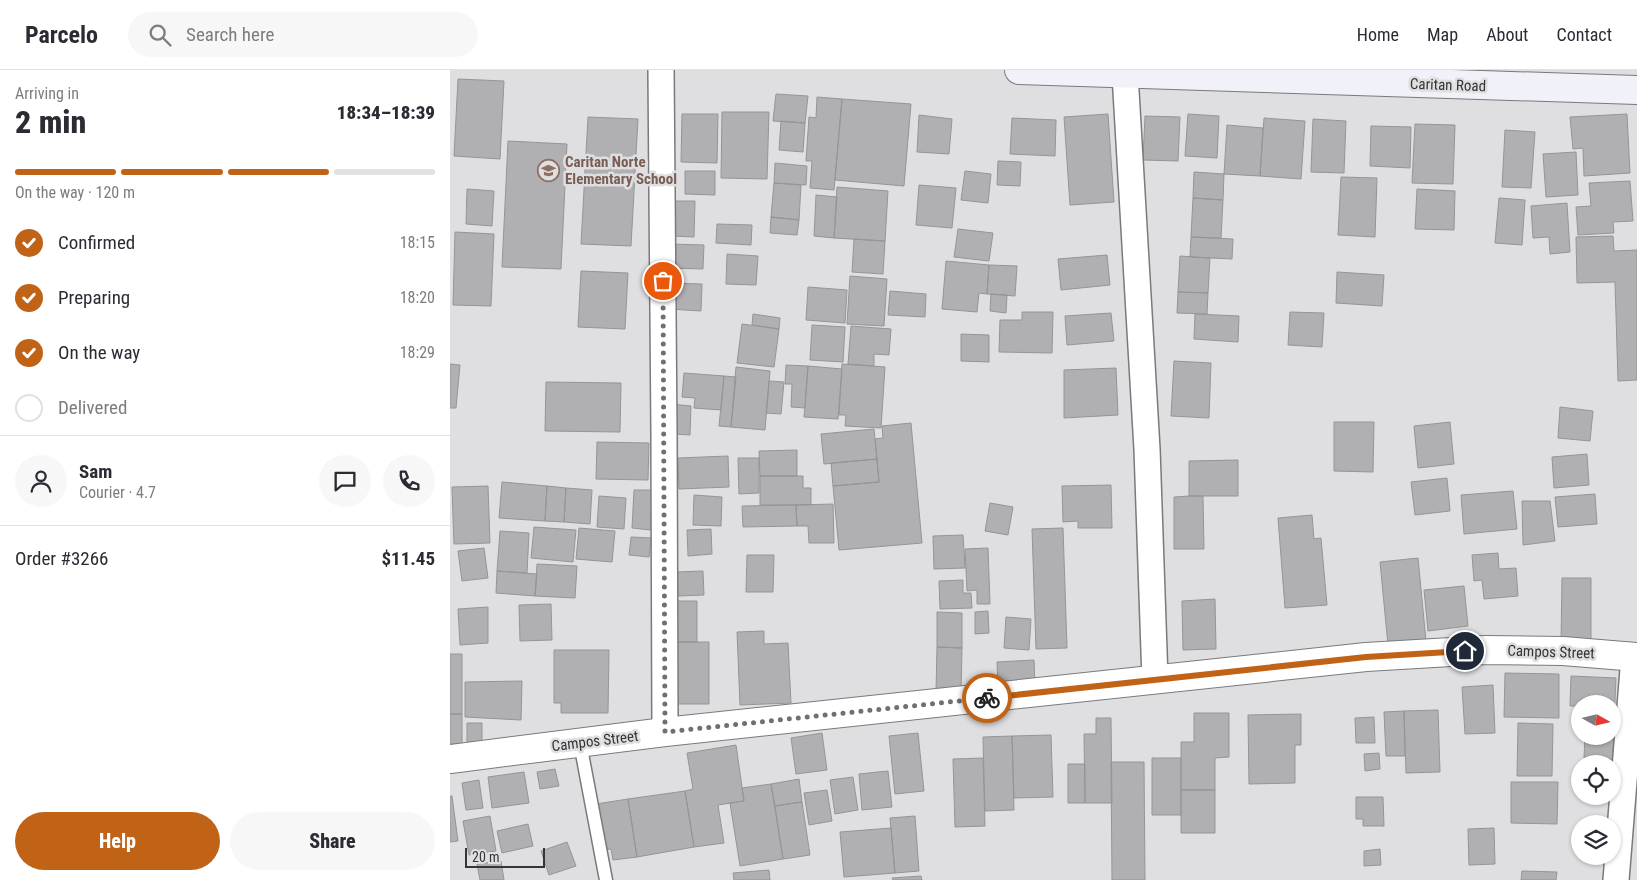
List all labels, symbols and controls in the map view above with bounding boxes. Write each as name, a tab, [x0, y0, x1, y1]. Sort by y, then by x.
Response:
search box	[128, 12, 478, 57]
text: Parcelo	[25, 21, 98, 49]
icon: search	[146, 21, 174, 49]
text: Search here	[186, 23, 274, 46]
text: Home	[1357, 24, 1399, 45]
text: Map	[1427, 24, 1458, 45]
text: About	[1486, 24, 1528, 45]
text: Contact	[1556, 24, 1612, 45]
street label: Caritan Road	[1410, 75, 1486, 95]
text: Arriving in	[15, 84, 79, 103]
text: 18:34–18:39	[337, 101, 435, 124]
text: 2 min	[15, 103, 86, 141]
place label: Caritan Norte Elementary School	[565, 153, 677, 188]
school or university icon: Caritan Norte Elementary School	[537, 159, 561, 183]
text: On the way · 120 m	[15, 183, 135, 202]
icon: check	[15, 229, 43, 257]
text: Confirmed	[58, 231, 135, 254]
text: 18:15	[400, 233, 435, 252]
pin	[642, 260, 684, 302]
icon: bag	[649, 267, 677, 295]
icon: check	[15, 284, 43, 312]
text: Preparing	[58, 286, 130, 309]
text: 18:20	[400, 288, 435, 307]
icon: check	[15, 339, 43, 367]
text: On the way	[58, 341, 140, 364]
text: 18:29	[400, 343, 435, 362]
text: Delivered	[58, 396, 127, 419]
button: person	[15, 455, 67, 507]
button: chat	[319, 455, 371, 507]
button: phone	[383, 455, 435, 507]
text: Sam	[79, 460, 112, 483]
text: Courier · 4.7	[79, 483, 156, 502]
text: Order #3266	[15, 547, 108, 570]
text: $11.45	[381, 547, 435, 570]
pin	[1444, 630, 1486, 672]
icon: home	[1451, 637, 1479, 665]
street label: Campos Street	[1507, 641, 1595, 663]
courier	[962, 673, 1012, 723]
icon: bike	[973, 684, 1001, 712]
north arrow	[1571, 695, 1621, 745]
map controls	[1571, 695, 1621, 865]
street label: Campos Street	[551, 727, 639, 755]
button: locate	[1571, 755, 1621, 805]
button: Help	[15, 812, 220, 870]
button: Share	[230, 812, 435, 870]
button: layers	[1571, 815, 1621, 865]
scale bar	[465, 845, 545, 868]
text: 20 m	[472, 849, 500, 865]

